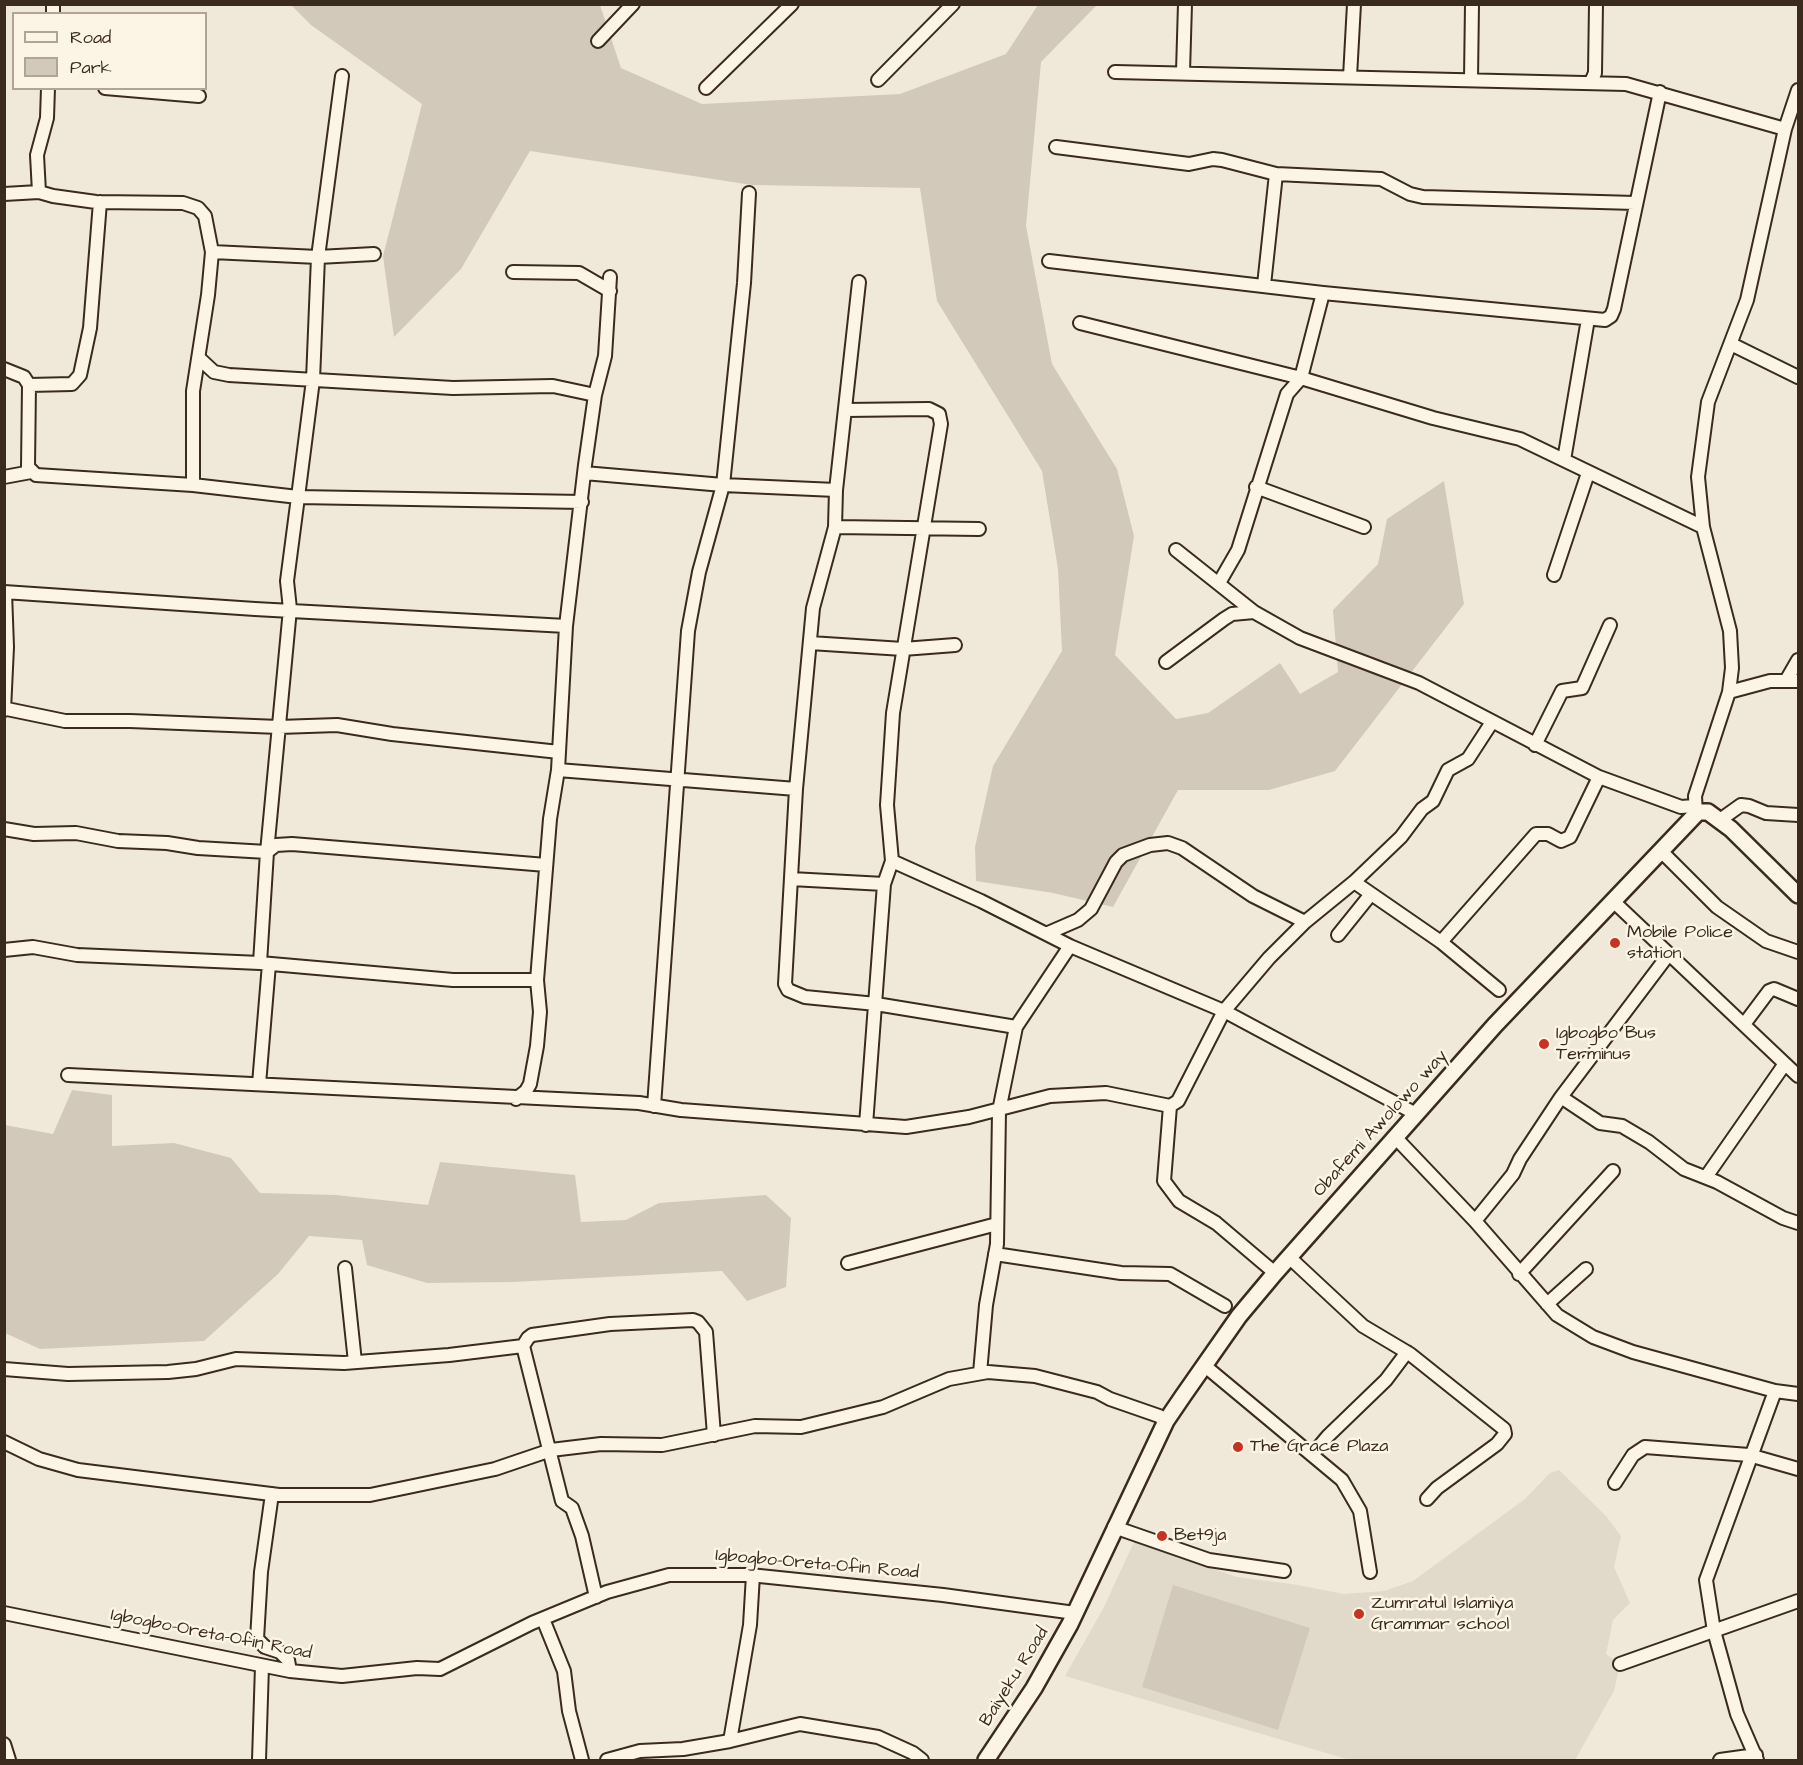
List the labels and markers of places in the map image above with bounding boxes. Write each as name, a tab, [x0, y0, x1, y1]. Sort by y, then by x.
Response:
place label: Mobile Police station	[1627, 922, 1733, 964]
marker: Mobile Police station	[1608, 936, 1622, 950]
place label: Igbogbo Bus Terminus	[1556, 1023, 1656, 1066]
marker: Igbogbo Bus Terminus	[1537, 1037, 1551, 1051]
place label: The Grace Plaza	[1250, 1436, 1388, 1458]
marker: The Grace Plaza	[1231, 1440, 1245, 1454]
place label: Bet9ja	[1174, 1525, 1226, 1547]
marker: Bet9ja	[1155, 1529, 1169, 1543]
place label: Zumratul Islamiya Grammar school	[1371, 1593, 1513, 1636]
marker: Zumratul Islamiya Grammar school	[1352, 1607, 1366, 1621]

